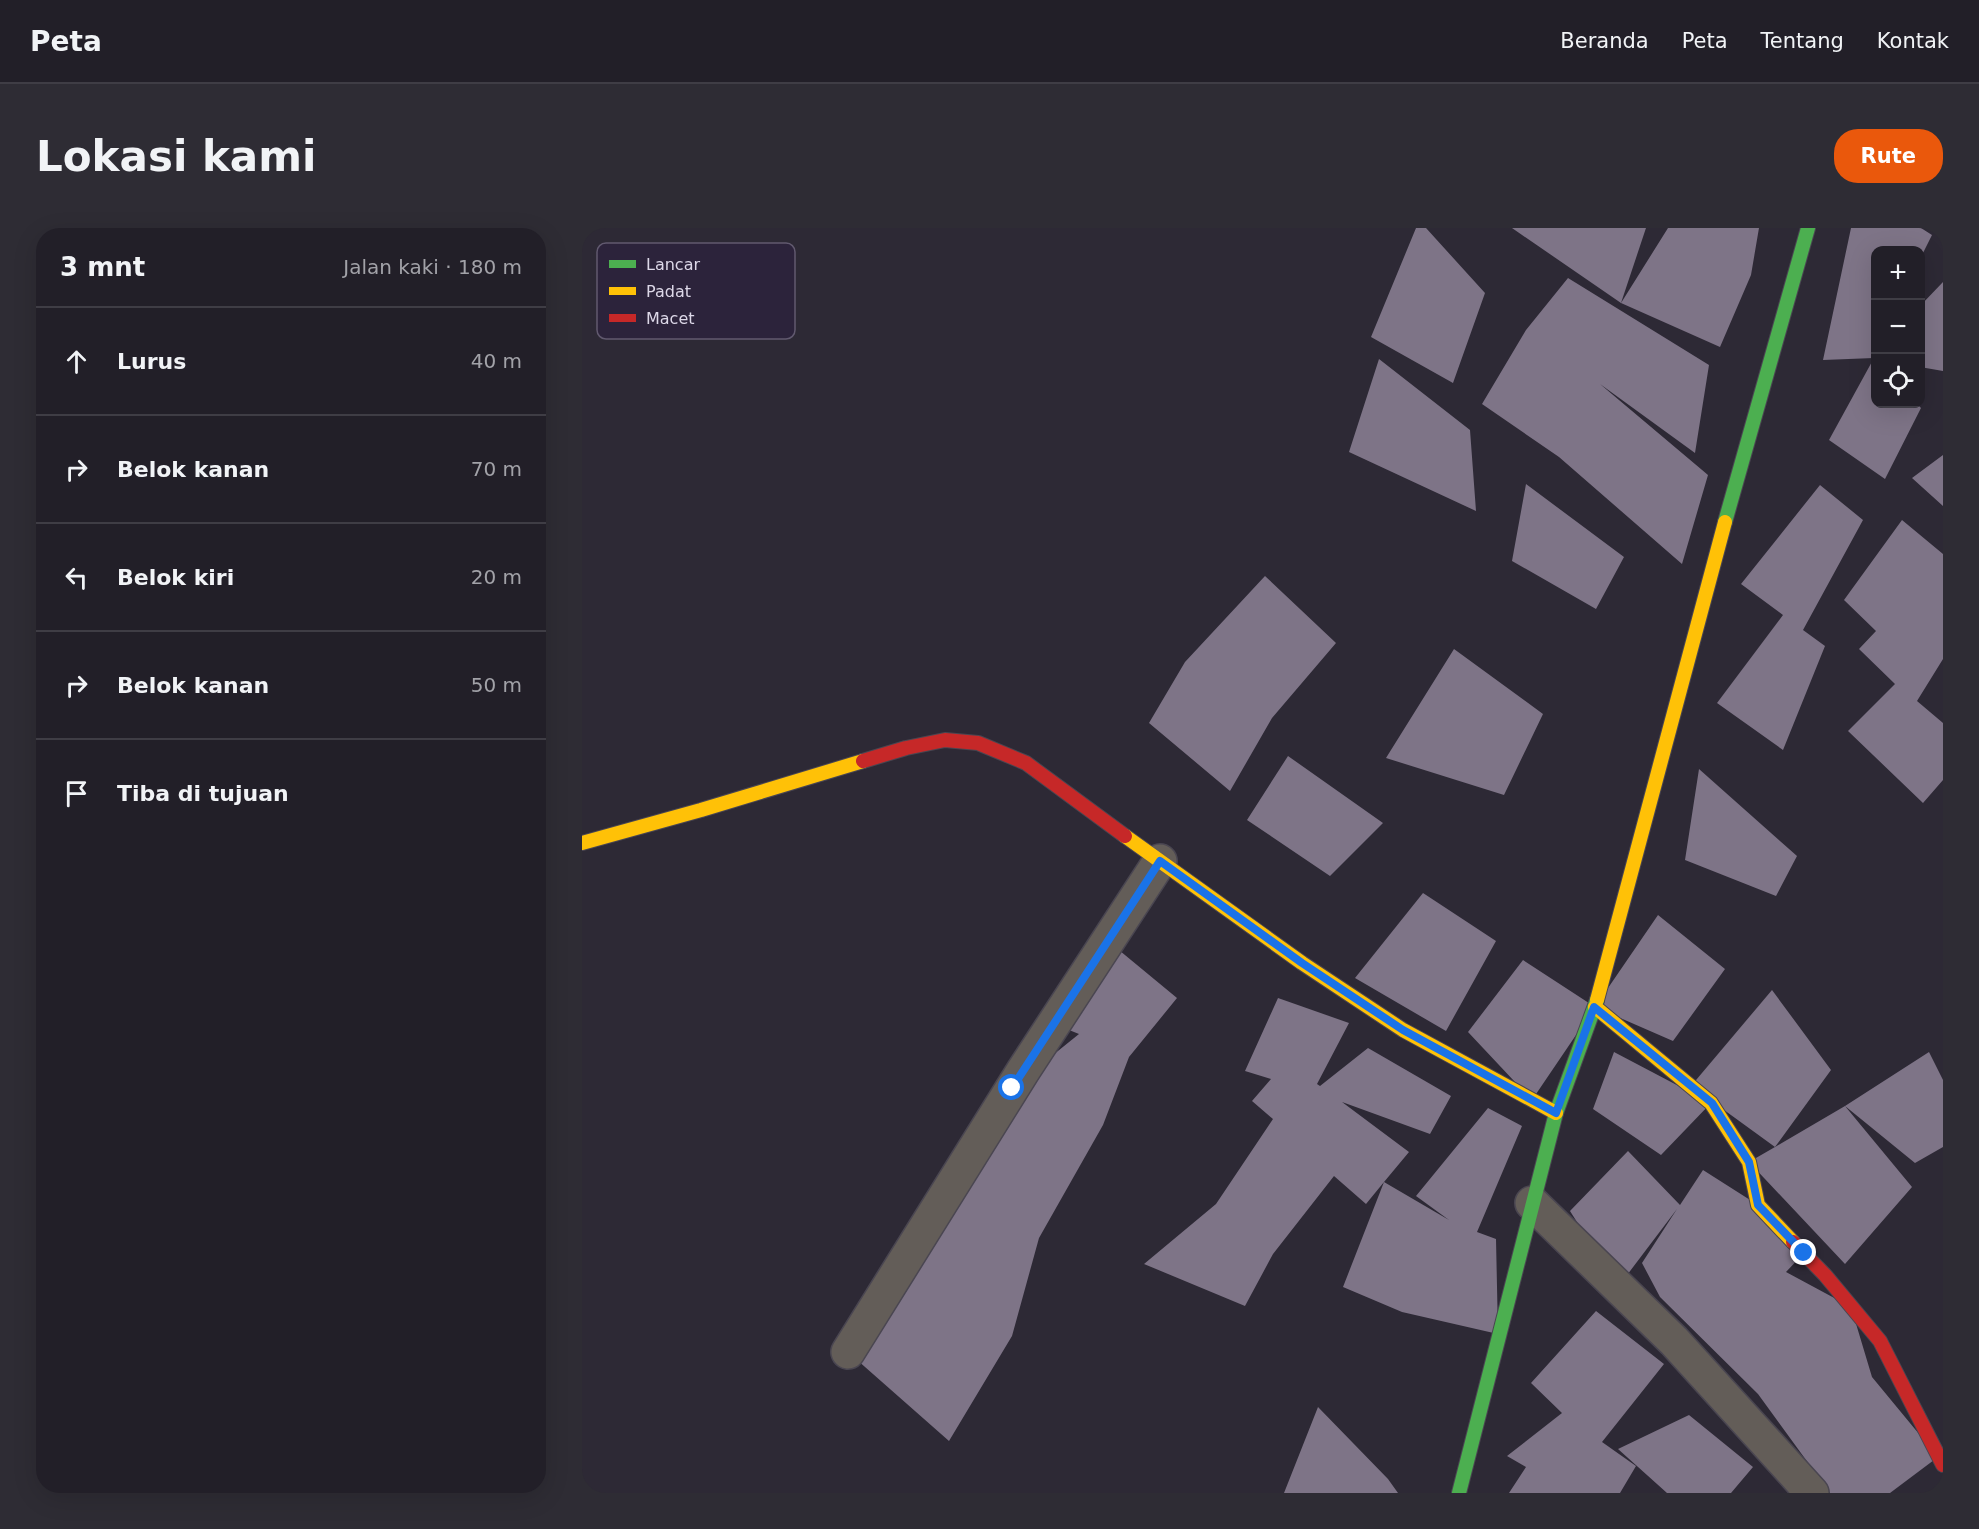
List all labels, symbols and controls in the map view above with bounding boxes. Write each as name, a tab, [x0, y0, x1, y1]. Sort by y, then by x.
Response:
text: Peta	[30, 25, 102, 58]
text: Beranda	[1560, 29, 1649, 53]
text: Peta	[1682, 29, 1728, 53]
text: Tentang	[1761, 29, 1844, 53]
text: Kontak	[1877, 29, 1949, 53]
button: Rute	[1834, 129, 1943, 183]
text: Lokasi kami	[36, 132, 316, 181]
legend	[597, 243, 795, 339]
map controls	[1871, 246, 1925, 408]
button: +	[1871, 246, 1925, 300]
text: 3 mnt	[60, 252, 145, 282]
text: Jalan kaki · 180 m	[343, 255, 522, 279]
text: Lancar	[646, 255, 700, 274]
text: Padat	[646, 282, 691, 301]
button: −	[1871, 300, 1925, 354]
text: Macet	[646, 309, 695, 328]
icon: ahead	[60, 345, 93, 378]
text: Lurus	[117, 349, 186, 374]
text: 40 m	[471, 349, 522, 373]
button: locate	[1871, 354, 1925, 408]
icon: right	[60, 453, 93, 486]
text: Belok kanan	[117, 457, 269, 482]
text: 70 m	[471, 457, 522, 481]
icon: left	[60, 561, 93, 594]
text: Belok kiri	[117, 565, 234, 590]
text: 20 m	[471, 565, 522, 589]
icon: right	[60, 669, 93, 702]
text: Belok kanan	[117, 673, 269, 698]
text: 50 m	[471, 673, 522, 697]
icon: arrive	[60, 777, 93, 810]
text: Tiba di tujuan	[117, 781, 289, 806]
route start	[998, 1074, 1024, 1100]
route end	[1790, 1239, 1816, 1265]

